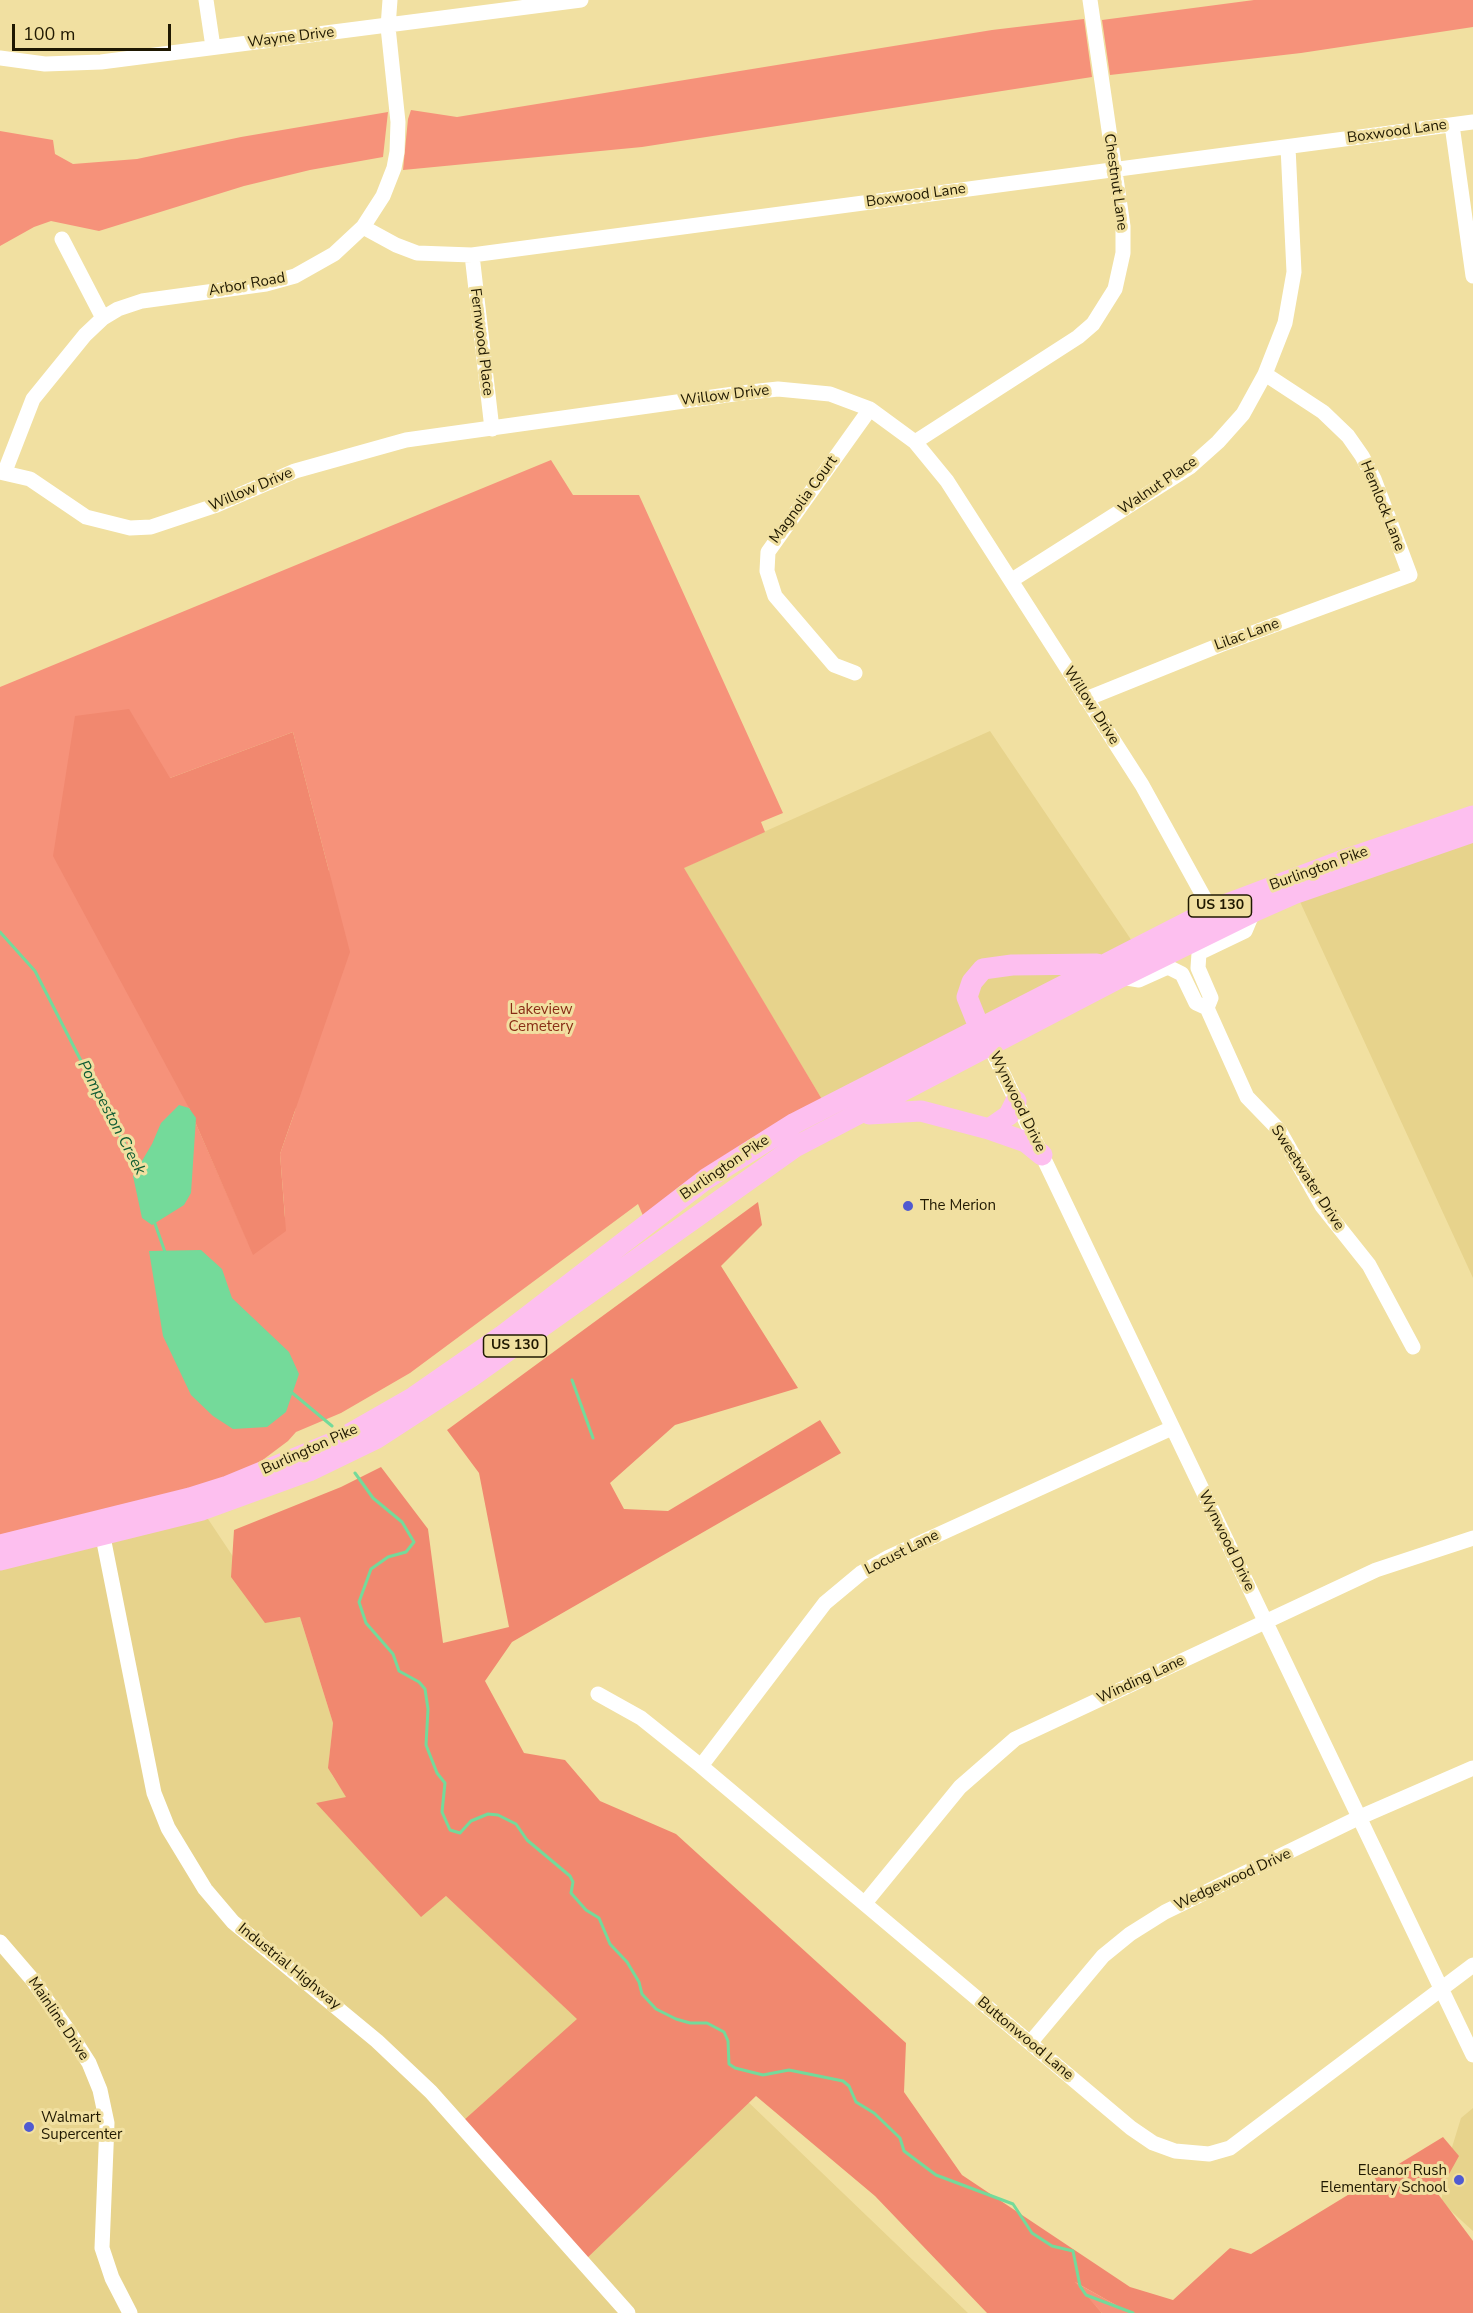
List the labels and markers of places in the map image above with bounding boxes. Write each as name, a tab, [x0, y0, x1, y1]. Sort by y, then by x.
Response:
place label: The Merion	[920, 1197, 996, 1215]
marker: The Merion	[901, 1199, 915, 1213]
place label: Walmart Supercenter	[41, 2109, 122, 2144]
marker: Walmart Supercenter	[22, 2120, 36, 2134]
place label: Eleanor Rush Elementary School	[1320, 2162, 1447, 2197]
marker: Eleanor Rush Elementary School	[1452, 2173, 1466, 2187]

